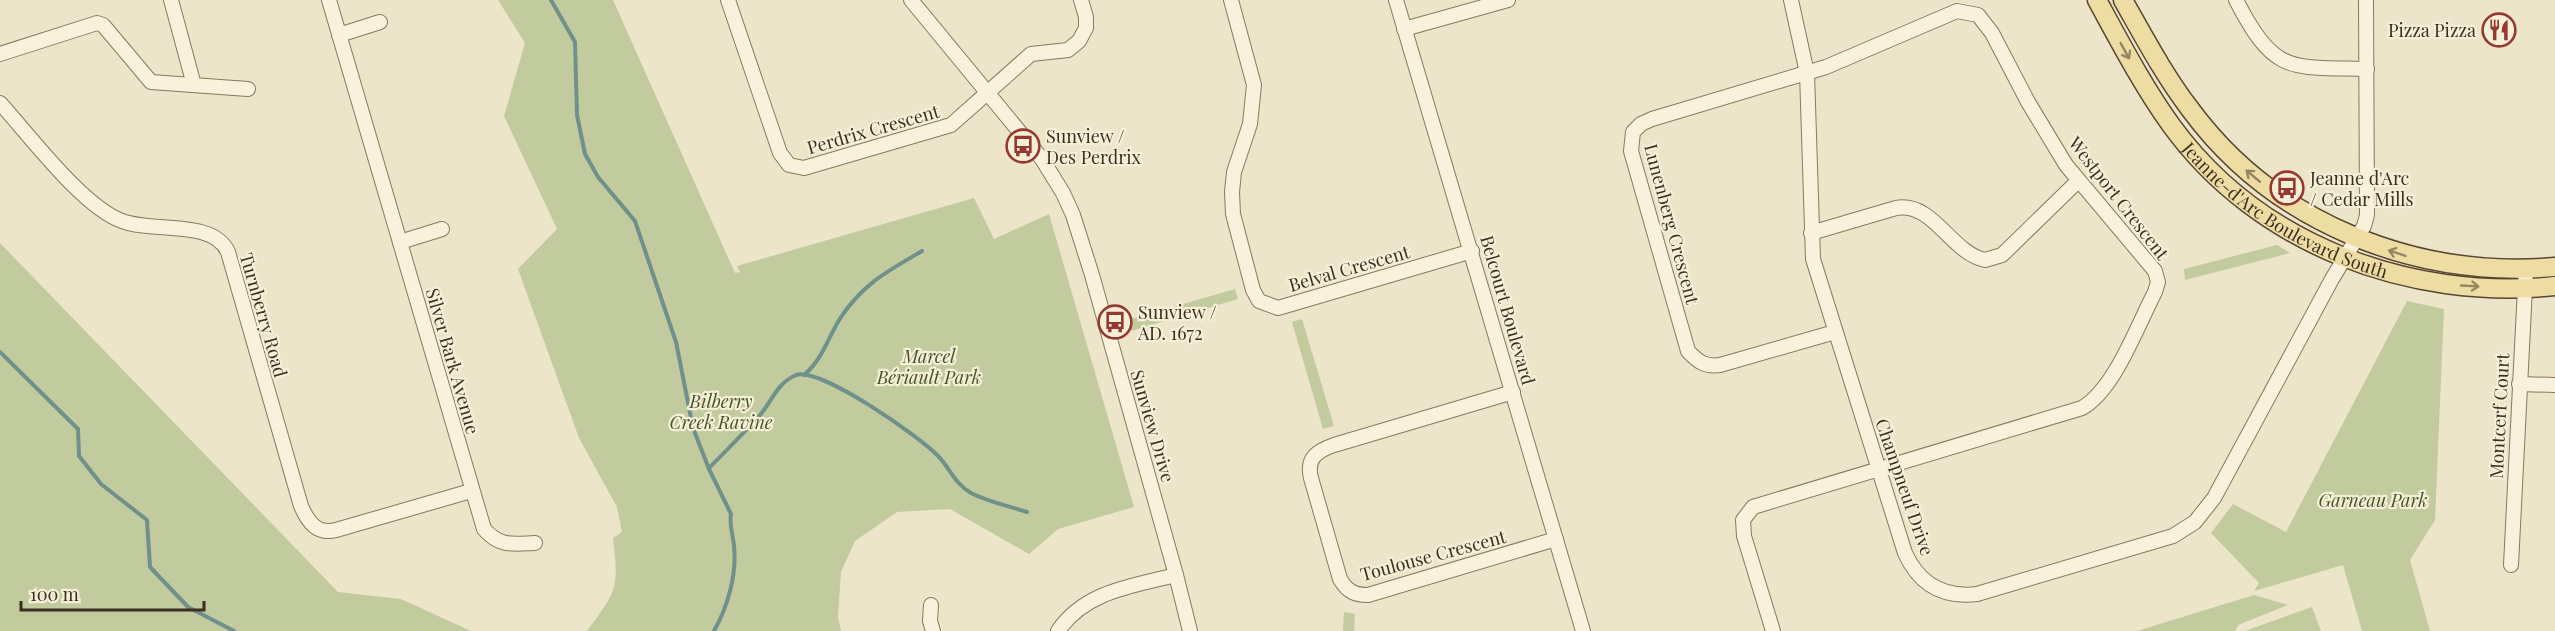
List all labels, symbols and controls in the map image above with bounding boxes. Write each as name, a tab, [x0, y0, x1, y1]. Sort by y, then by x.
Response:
restaurant icon: Pizza Pizza	[2481, 12, 2517, 48]
place label: Pizza Pizza	[2388, 18, 2476, 42]
one-way arrow	[2120, 42, 2132, 59]
street label: Perdrix Crescent	[804, 98, 943, 159]
place label: Sunview / Des Perdrix	[1046, 124, 1141, 169]
bus stop icon: Sunview / Des Perdrix	[1005, 128, 1041, 164]
street label: Westport Crescent	[2063, 131, 2175, 265]
street label: Jeanne-d'Arc Boulevard South	[2177, 136, 2391, 283]
street label: Lunenberg Crescent	[1639, 141, 1705, 307]
place label: Jeanne d'Arc / Cedar Mills	[2309, 166, 2414, 211]
one-way arrow	[2245, 169, 2261, 182]
bus stop icon: Jeanne d'Arc / Cedar Mills	[2269, 170, 2305, 206]
street label: Belcourt Boulevard	[1475, 233, 1541, 388]
street label: Belval Crescent	[1286, 239, 1413, 297]
one-way arrow	[2388, 247, 2407, 258]
street label: Turnberry Road	[235, 250, 293, 381]
one-way arrow	[2459, 280, 2479, 291]
street label: Silver Bark Avenue	[421, 285, 485, 437]
place label: Sunview / AD. 1672	[1137, 300, 1217, 345]
bus stop icon: Sunview / AD. 1672	[1097, 304, 1133, 340]
park label: Marcel Bériault Park	[876, 344, 981, 389]
street label: Montcerf Court	[2484, 352, 2514, 479]
street label: Sunview Drive	[1126, 367, 1180, 485]
park label: Bilberry Creek Ravine	[669, 389, 773, 434]
street label: Champneuf Drive	[1870, 415, 1940, 559]
park label: Garneau Park	[2319, 488, 2427, 512]
street label: Toulouse Crescent	[1358, 524, 1509, 586]
scale bar	[21, 574, 204, 612]
text: 100 m	[30, 582, 79, 606]

